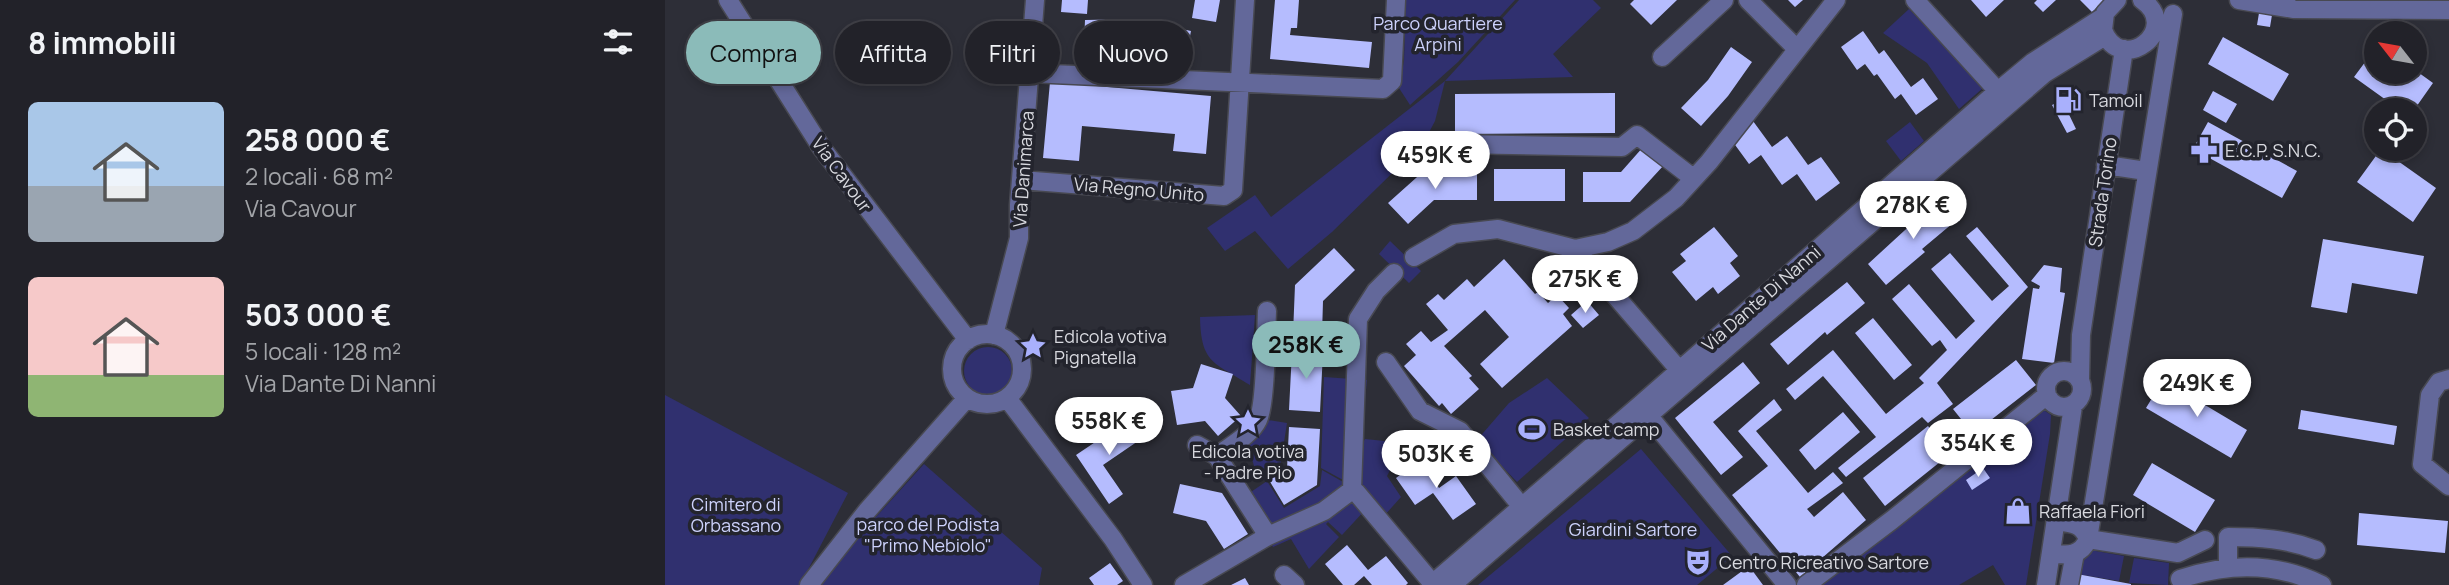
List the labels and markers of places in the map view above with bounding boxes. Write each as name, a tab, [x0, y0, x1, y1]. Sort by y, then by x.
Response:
fuel station icon: Tamoil	[2053, 85, 2083, 115]
place label: Tamoil	[2089, 88, 2143, 112]
pin: 459K €	[1378, 132, 1492, 191]
pharmacy icon: E.C.P. S.N.C.	[2189, 135, 2219, 165]
place label: E.C.P. S.N.C.	[2225, 138, 2321, 162]
pin: 278K €	[1856, 182, 1970, 241]
pin: 275K €	[1528, 256, 1642, 315]
pin: 258K €	[1249, 322, 1363, 381]
place label: Edicola votiva Pignatella	[1054, 324, 1167, 369]
place icon: Edicola votiva Pignatella	[1018, 331, 1048, 361]
pin: 249K €	[2140, 360, 2254, 419]
pin: 558K €	[1052, 398, 1166, 457]
place icon: Edicola votiva - Padre Pio	[1233, 407, 1263, 437]
sports icon: Basket camp	[1517, 414, 1547, 444]
place label: Basket camp	[1553, 417, 1659, 441]
pin: 354K €	[1921, 420, 2035, 479]
pin: 503K €	[1379, 430, 1493, 490]
place label: Edicola votiva - Padre Pio	[1192, 439, 1304, 484]
shop icon: Raffaela Fiori	[2003, 496, 2033, 526]
place label: Raffaela Fiori	[2039, 499, 2145, 523]
theatre icon: Centro Ricreativo Sartore	[1683, 547, 1713, 577]
place label: Centro Ricreativo Sartore	[1719, 550, 1929, 574]

